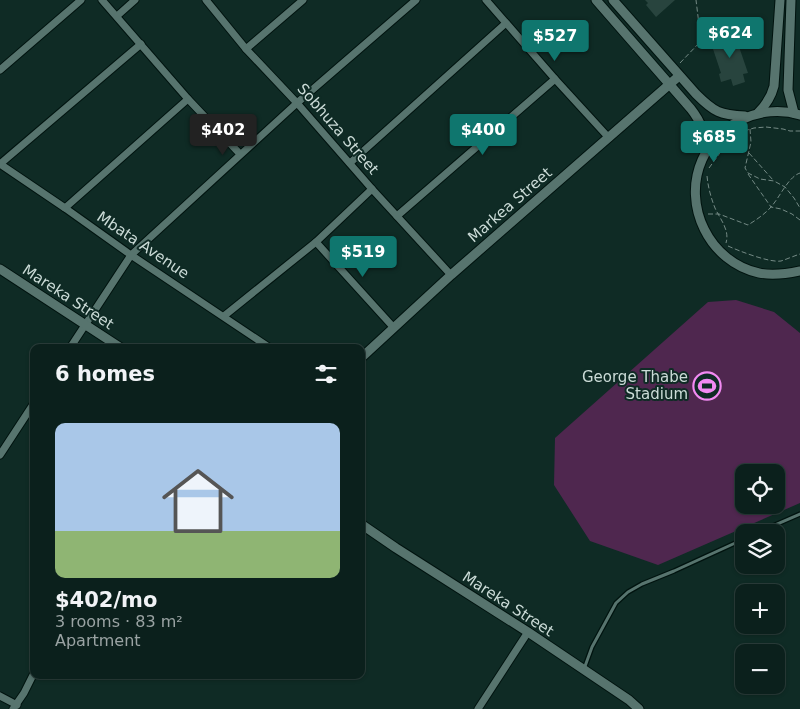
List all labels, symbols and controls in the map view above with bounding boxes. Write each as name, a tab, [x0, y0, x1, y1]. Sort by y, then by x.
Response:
pin: $624	[700, 17, 760, 59]
pin: $527	[525, 20, 585, 62]
text: $624	[708, 23, 752, 42]
text: $527	[533, 26, 577, 45]
street label: Sobhuza Street	[294, 80, 382, 178]
pin: $402	[193, 114, 253, 156]
pin: $400	[453, 114, 513, 156]
text: $402	[201, 120, 245, 139]
text: $400	[461, 120, 505, 139]
pin: $685	[684, 120, 744, 163]
text: $685	[692, 127, 736, 146]
street label: Markea Street	[464, 164, 556, 246]
street label: Mbata Avenue	[94, 208, 192, 282]
pin: $519	[333, 236, 393, 278]
text: $519	[341, 242, 385, 261]
street label: Mareka Street	[19, 261, 117, 333]
icon: filters	[312, 360, 340, 388]
text: 6 homes	[55, 362, 155, 386]
place label: George Thabe Stadium	[582, 368, 688, 403]
sports icon: George Thabe Stadium	[692, 371, 722, 401]
icon: home	[153, 456, 243, 546]
map controls	[735, 464, 785, 694]
button: locate	[735, 464, 785, 514]
button: layers	[735, 524, 785, 574]
street label: Mareka Street	[459, 568, 557, 640]
button: +	[735, 584, 785, 634]
text: $402/mo	[55, 588, 157, 612]
text: 3 rooms · 83 m²	[55, 612, 183, 631]
text: Apartment	[55, 631, 141, 650]
button: −	[735, 644, 785, 694]

